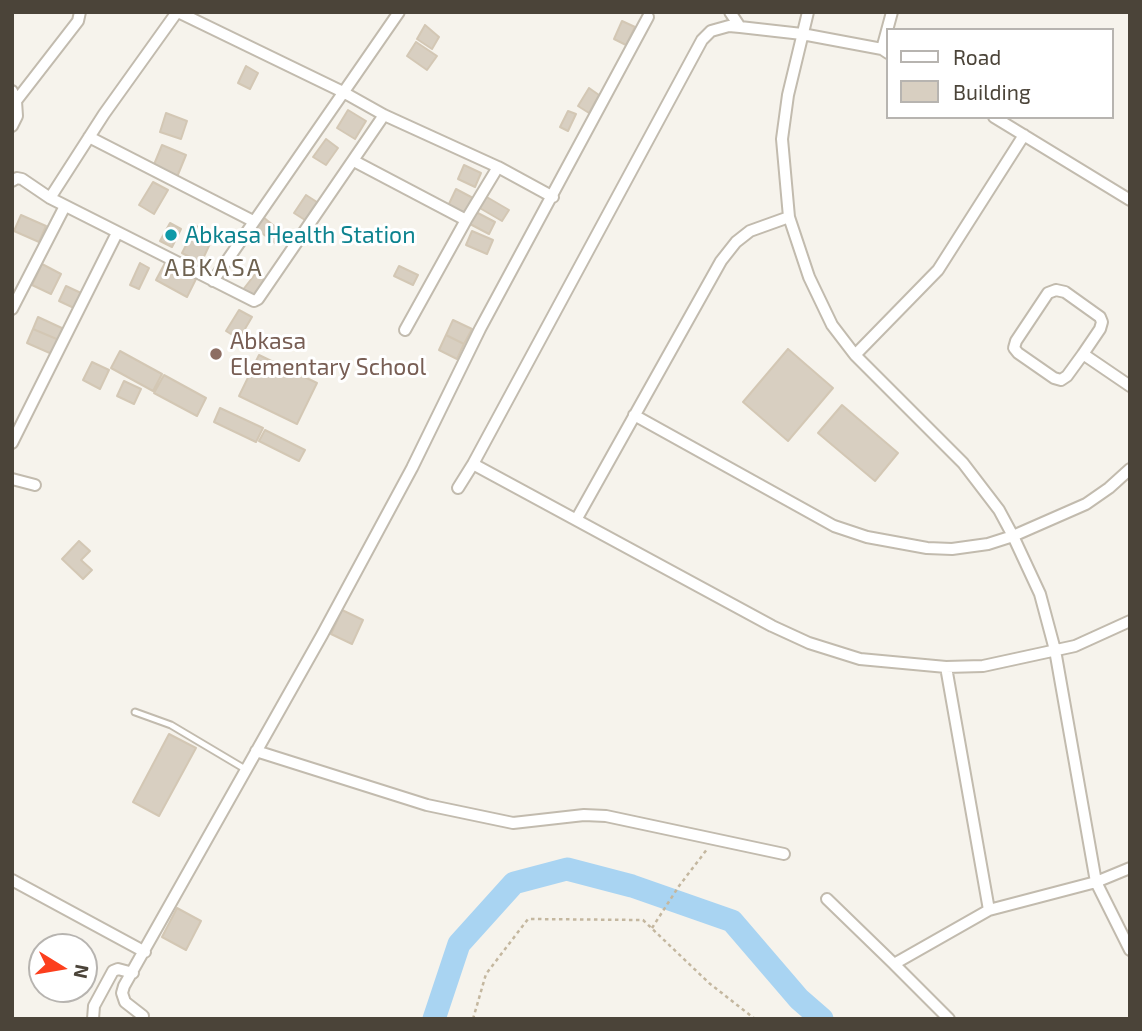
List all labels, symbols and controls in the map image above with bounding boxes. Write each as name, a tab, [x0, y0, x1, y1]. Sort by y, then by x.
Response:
legend	[886, 28, 1114, 119]
text: Road	[953, 44, 1001, 69]
text: Building	[953, 79, 1031, 104]
place label: Abkasa Health Station	[185, 221, 416, 249]
marker: Abkasa Health Station	[163, 227, 179, 243]
district label: ABKASA	[165, 254, 263, 282]
place label: Abkasa Elementary School	[230, 327, 426, 381]
marker: Abkasa Elementary School	[208, 346, 224, 362]
north arrow	[28, 933, 98, 1003]
text: N	[70, 963, 95, 981]

